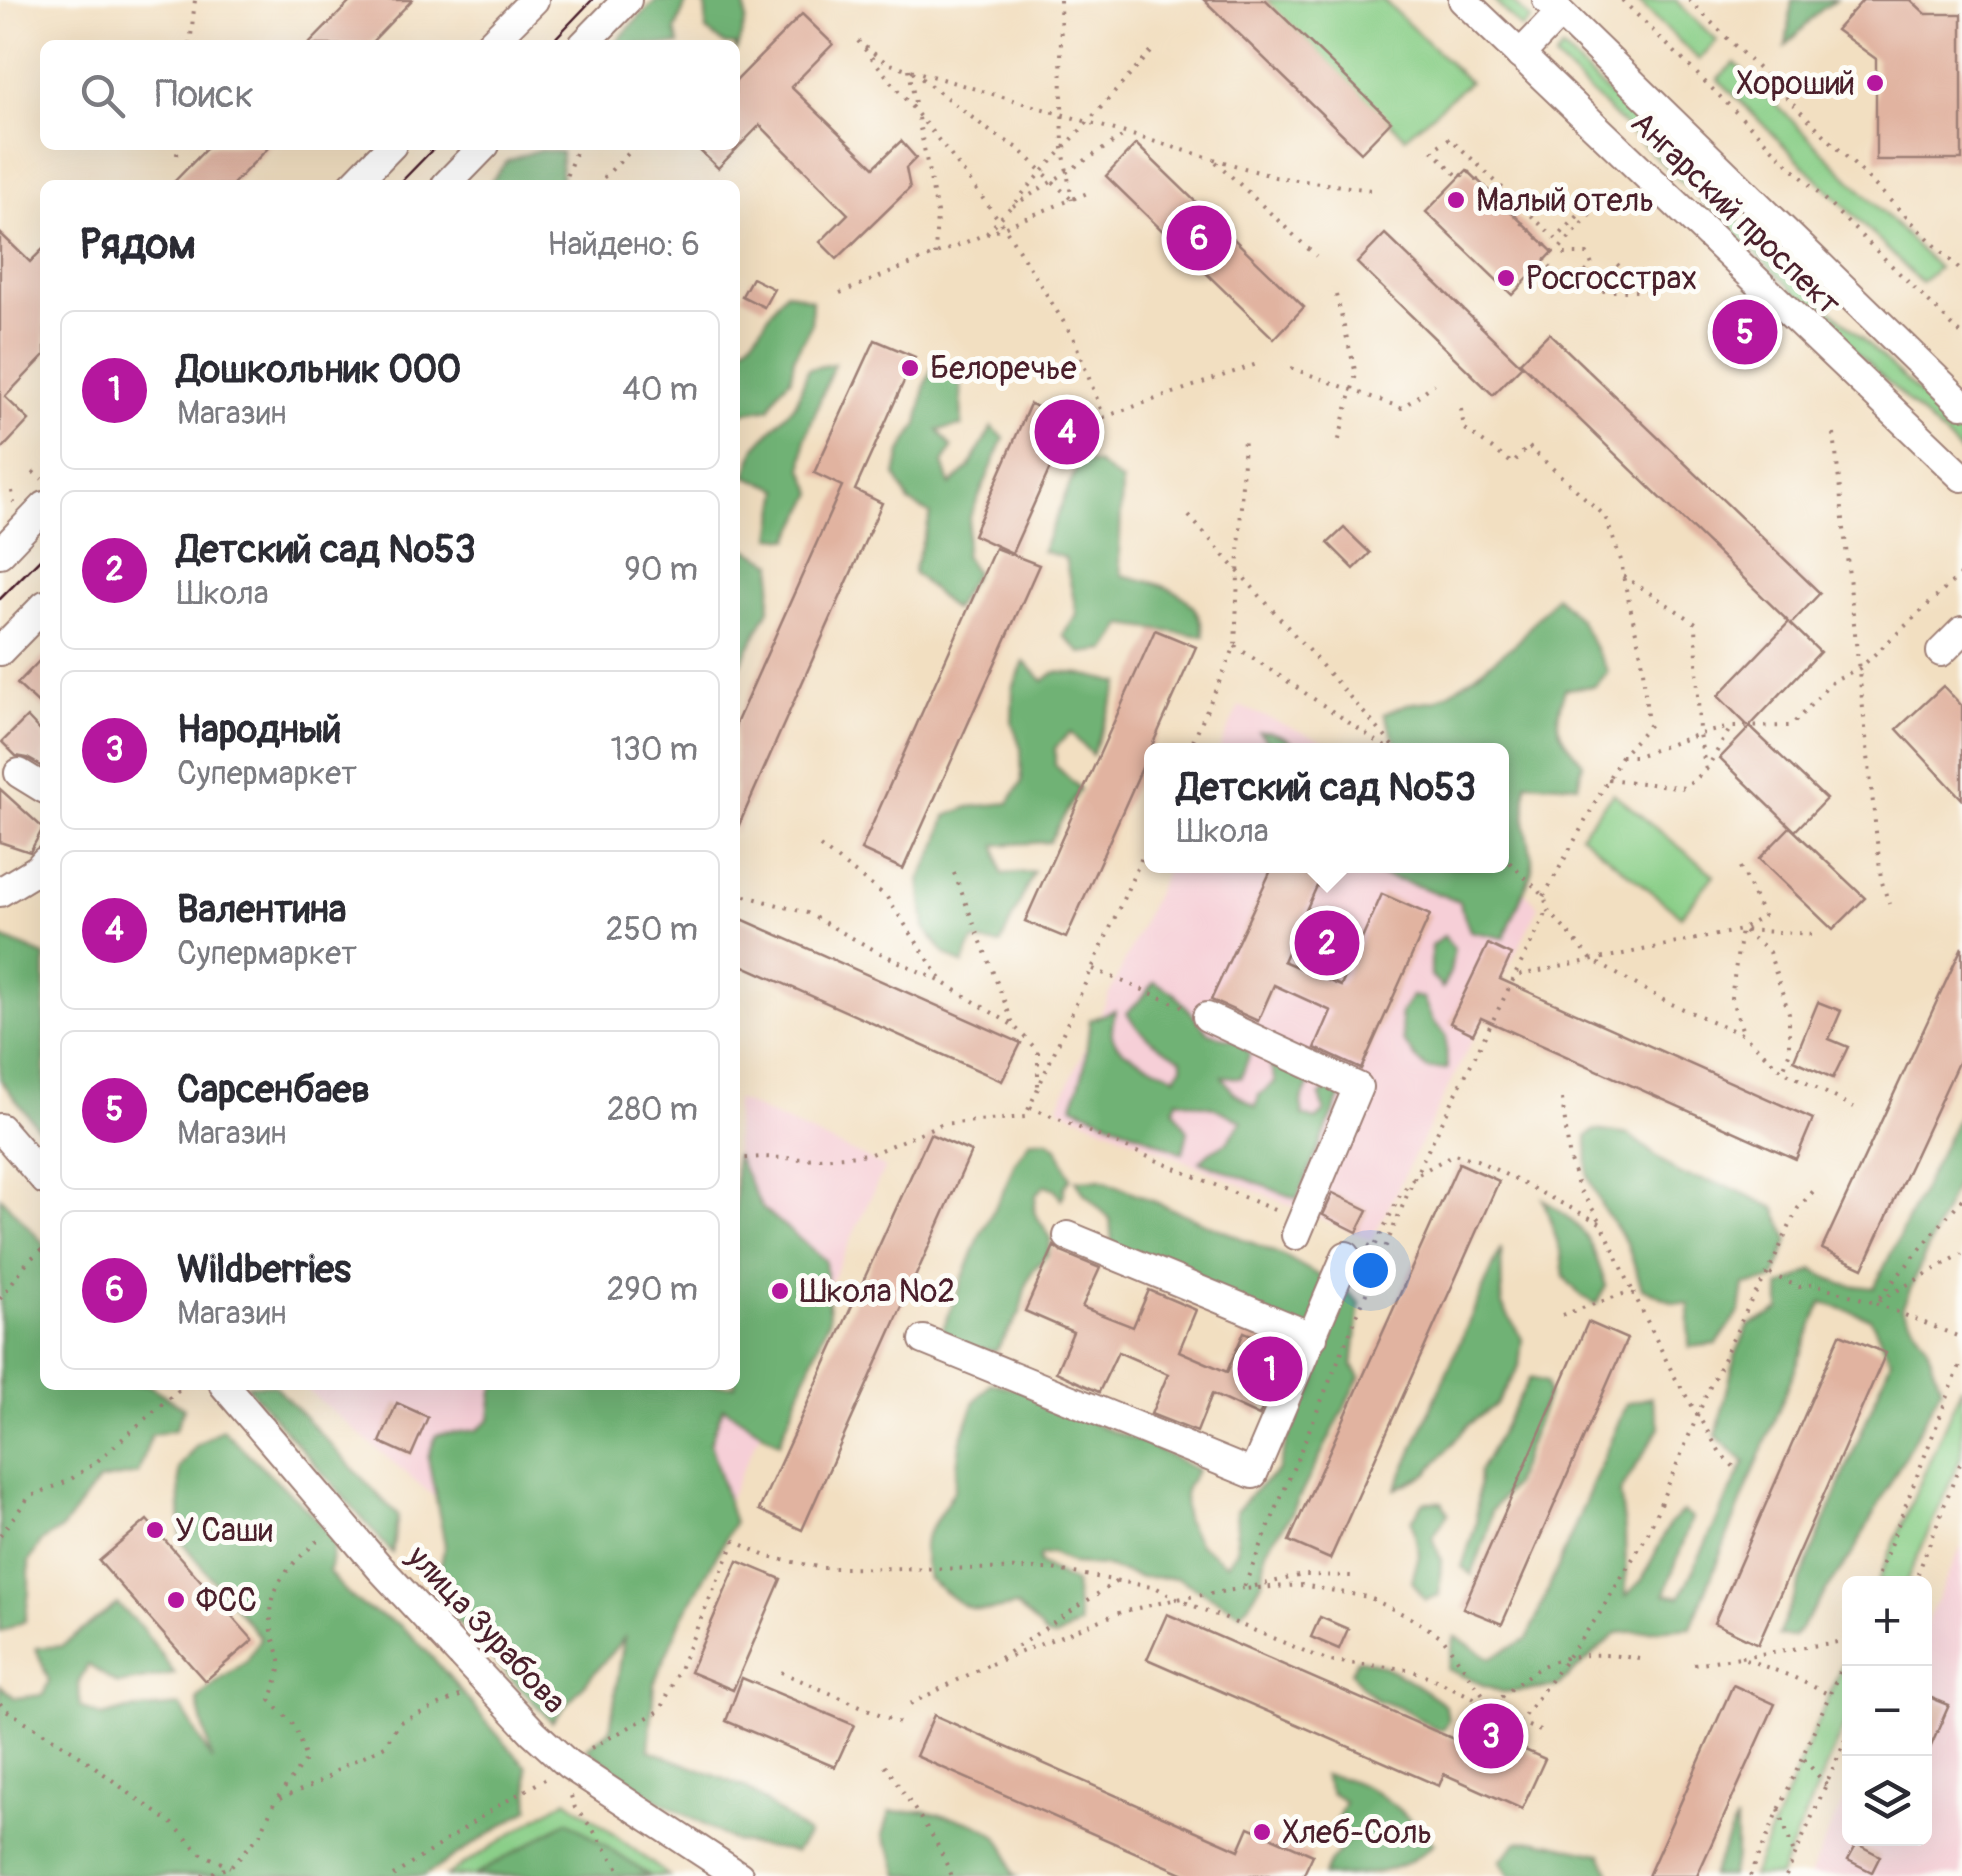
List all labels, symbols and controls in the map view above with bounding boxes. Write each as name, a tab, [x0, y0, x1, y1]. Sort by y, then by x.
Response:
search box	[40, 40, 740, 150]
place label: Хороший	[1736, 64, 1855, 104]
icon: search	[75, 68, 130, 123]
text: Поиск	[155, 71, 254, 119]
marker: Хороший	[1864, 72, 1886, 94]
street label: Ангарский проспект	[1622, 103, 1849, 324]
place label: Малый отель	[1476, 181, 1654, 221]
marker: Малый отель	[1445, 189, 1467, 211]
pin: 6	[1166, 200, 1232, 276]
text: Рядом	[80, 219, 196, 271]
text: Найдено: 6	[547, 225, 700, 265]
place label: Росгосстрах	[1526, 259, 1697, 299]
marker: Росгосстрах	[1495, 267, 1517, 289]
pin: 5	[1712, 294, 1778, 370]
text: Дошкольник ООО	[177, 346, 461, 394]
place label: Белоречье	[930, 349, 1077, 389]
marker: Белоречье	[899, 357, 921, 379]
text: 1	[108, 370, 121, 410]
text: 40 m	[622, 370, 698, 410]
text: Магазин	[177, 394, 286, 434]
pin: 4	[1034, 394, 1100, 470]
text: Детский сад №53	[177, 526, 476, 574]
text: 2	[106, 550, 123, 590]
text: 90 m	[624, 550, 698, 590]
text: Школа	[177, 574, 269, 614]
text: Народный	[177, 706, 342, 754]
text: 3	[106, 730, 123, 770]
text: 130 m	[610, 730, 698, 770]
popup	[1144, 743, 1509, 873]
text: Супермаркет	[177, 754, 357, 794]
text: Детский сад №53	[1177, 764, 1476, 812]
text: Школа	[1177, 812, 1269, 852]
text: Валентина	[177, 886, 346, 934]
pin: 2	[1294, 906, 1360, 980]
text: 4	[105, 910, 124, 950]
text: 250 m	[606, 910, 698, 950]
text: Супермаркет	[177, 934, 357, 974]
text: Сарсенбаев	[177, 1066, 370, 1114]
text: 5	[106, 1090, 123, 1130]
text: 280 m	[607, 1090, 698, 1130]
text: Магазин	[177, 1114, 286, 1154]
your location	[1345, 1245, 1396, 1296]
text: Wildberries	[177, 1246, 351, 1294]
text: 6	[105, 1270, 124, 1310]
text: 290 m	[606, 1270, 698, 1310]
place label: Школа №2	[800, 1272, 955, 1312]
marker: Школа №2	[769, 1280, 791, 1302]
text: Магазин	[177, 1294, 286, 1334]
pin: 1	[1238, 1332, 1302, 1406]
place label: У Саши	[175, 1511, 273, 1551]
marker: У Саши	[144, 1519, 166, 1541]
street label: улица Зурабова	[398, 1537, 574, 1722]
map controls	[1842, 1576, 1932, 1846]
button: +	[1842, 1576, 1932, 1666]
place label: ФСС	[196, 1581, 257, 1621]
marker: ФСС	[165, 1589, 187, 1611]
button: −	[1842, 1666, 1932, 1756]
pin: 3	[1458, 1698, 1524, 1774]
button: layers	[1842, 1756, 1932, 1846]
place label: Хлеб-Соль	[1282, 1813, 1432, 1853]
marker: Хлеб-Соль	[1251, 1821, 1273, 1843]

